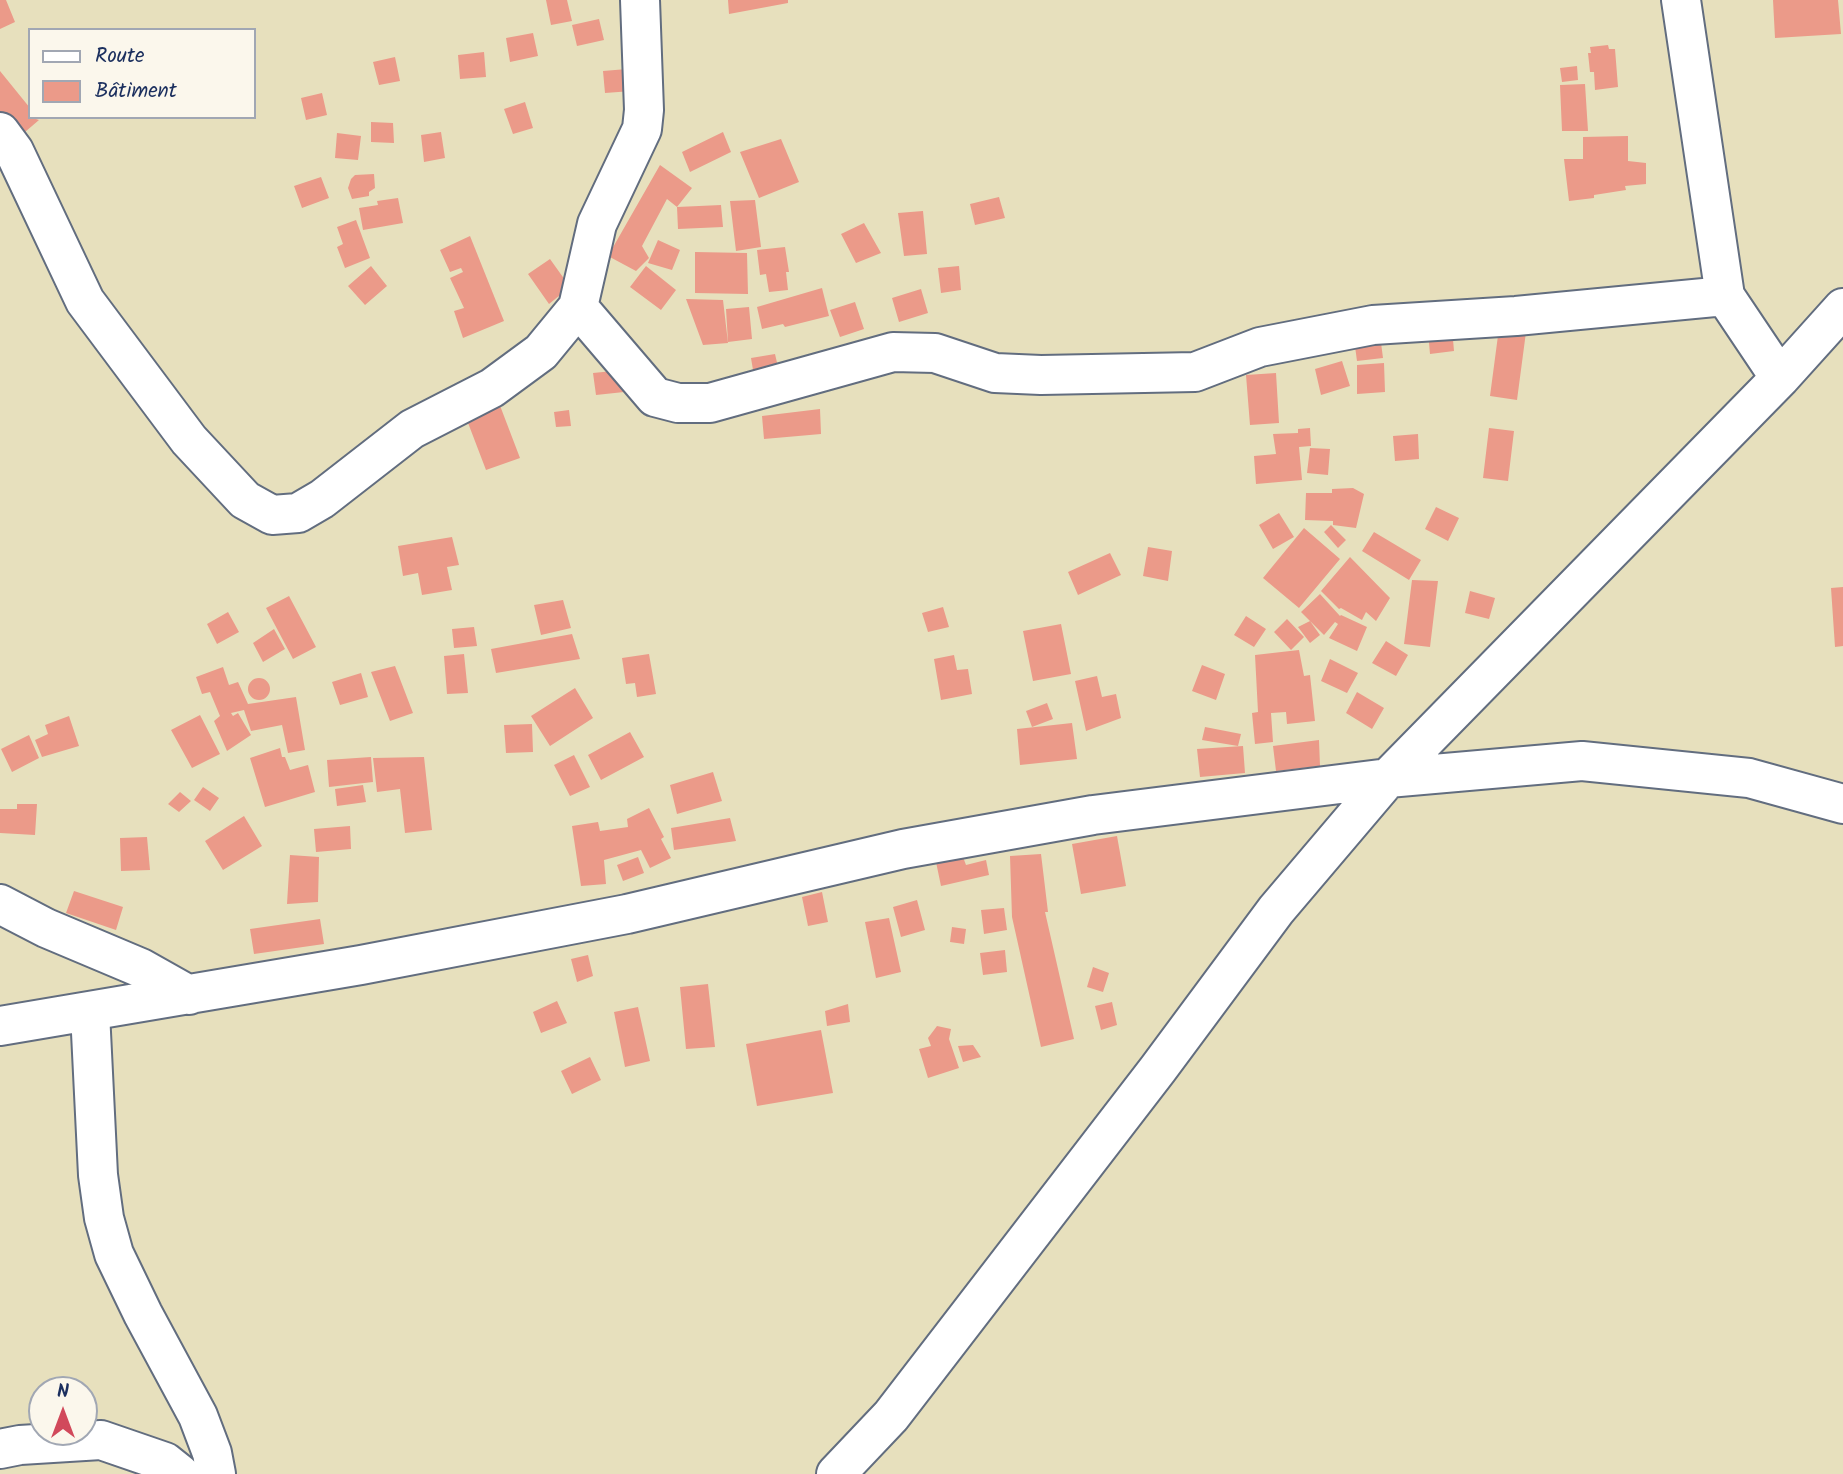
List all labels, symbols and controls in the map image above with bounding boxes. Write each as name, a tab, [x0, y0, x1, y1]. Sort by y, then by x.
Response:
legend	[28, 28, 256, 119]
text: Route	[95, 40, 144, 73]
text: Bâtiment	[95, 75, 177, 108]
north arrow	[28, 1376, 98, 1446]
text: N	[57, 1377, 69, 1407]

